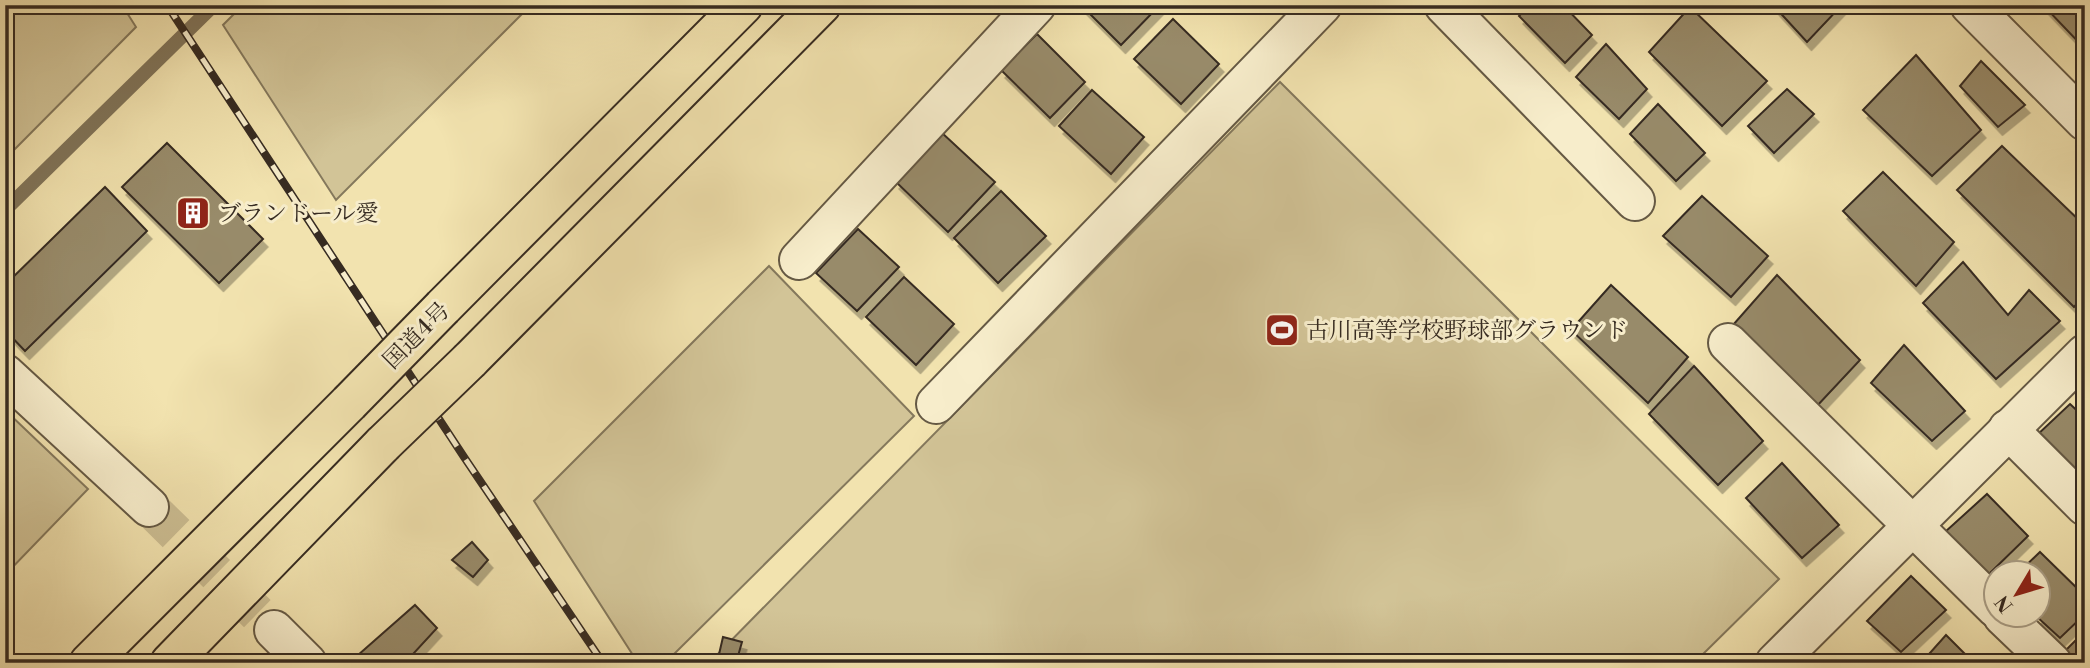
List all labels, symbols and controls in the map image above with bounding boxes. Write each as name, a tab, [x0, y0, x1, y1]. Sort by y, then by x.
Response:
building icon: ブランドール愛	[174, 194, 212, 232]
place label: ブランドール愛	[218, 200, 379, 228]
street label: 国道4号	[378, 297, 456, 375]
sports icon: 古川高等学校野球部グラウンド	[1263, 311, 1301, 349]
place label: 古川高等学校野球部グラウンド	[1306, 317, 1628, 345]
north arrow	[1982, 560, 2052, 630]
text: N	[1990, 591, 2018, 617]

